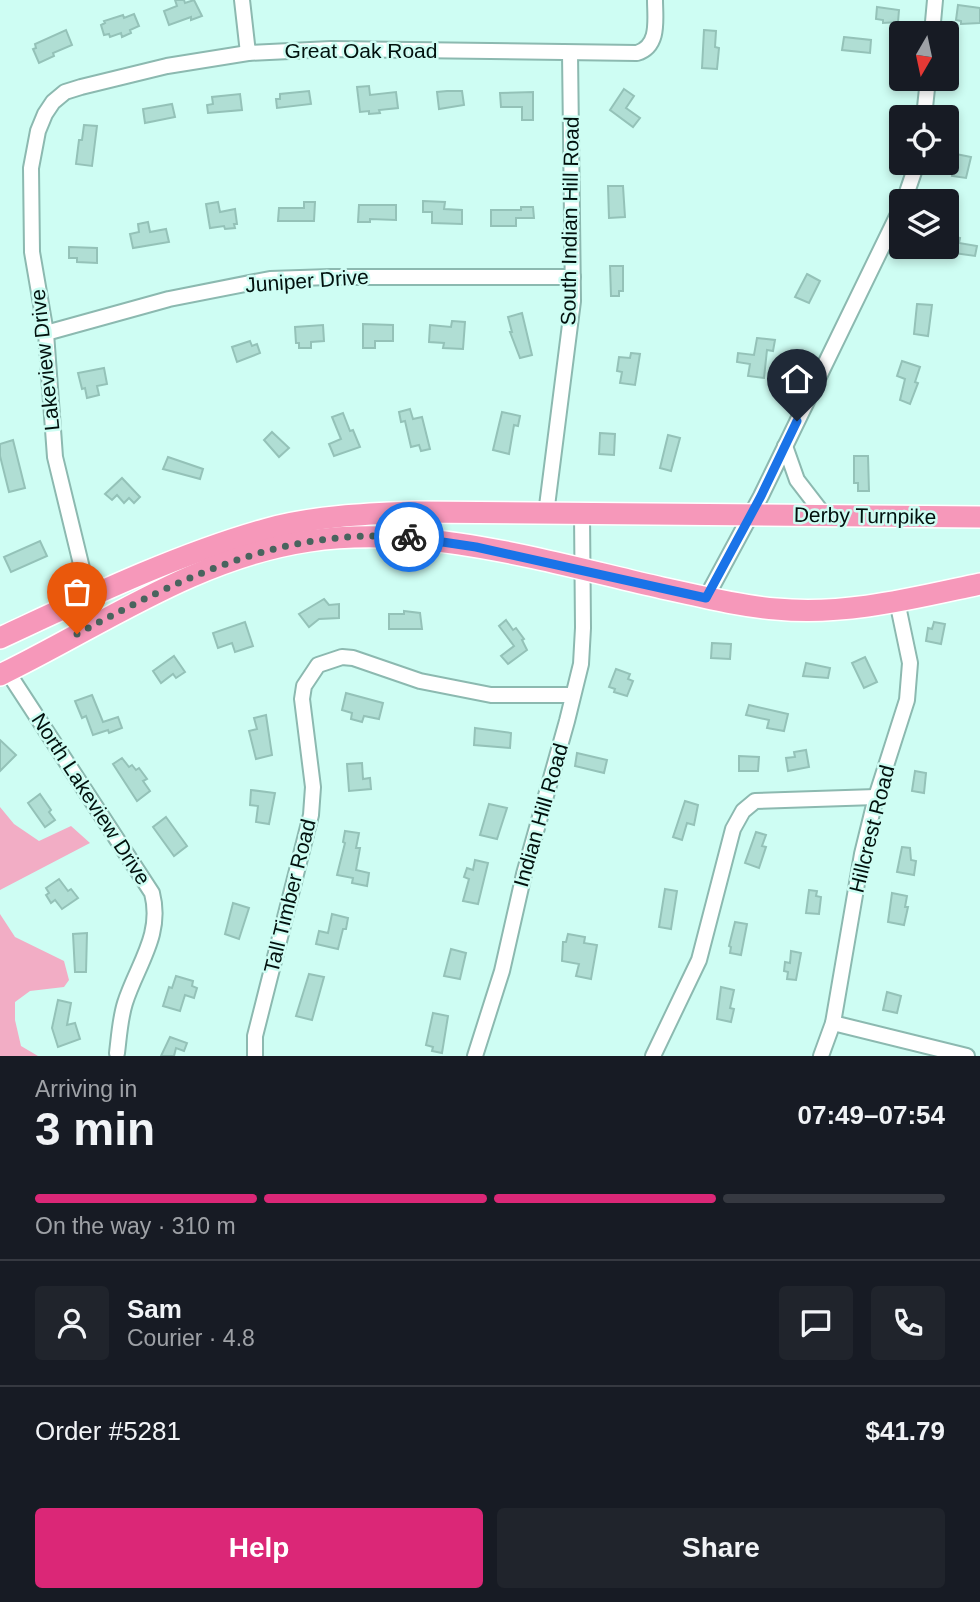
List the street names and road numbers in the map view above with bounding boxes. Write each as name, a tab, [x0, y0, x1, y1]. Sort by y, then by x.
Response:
street label: Great Oak Road	[285, 39, 437, 62]
street label: South Indian Hill Road	[556, 116, 583, 326]
street label: Juniper Drive	[244, 265, 369, 296]
street label: Lakeview Drive	[26, 288, 63, 432]
street label: Derby Turnpike	[794, 503, 936, 528]
street label: North Lakeview Drive	[27, 709, 155, 889]
street label: Indian Hill Road	[509, 740, 572, 889]
street label: Hillcrest Road	[845, 763, 898, 895]
street label: Tall Timber Road	[259, 817, 320, 975]

